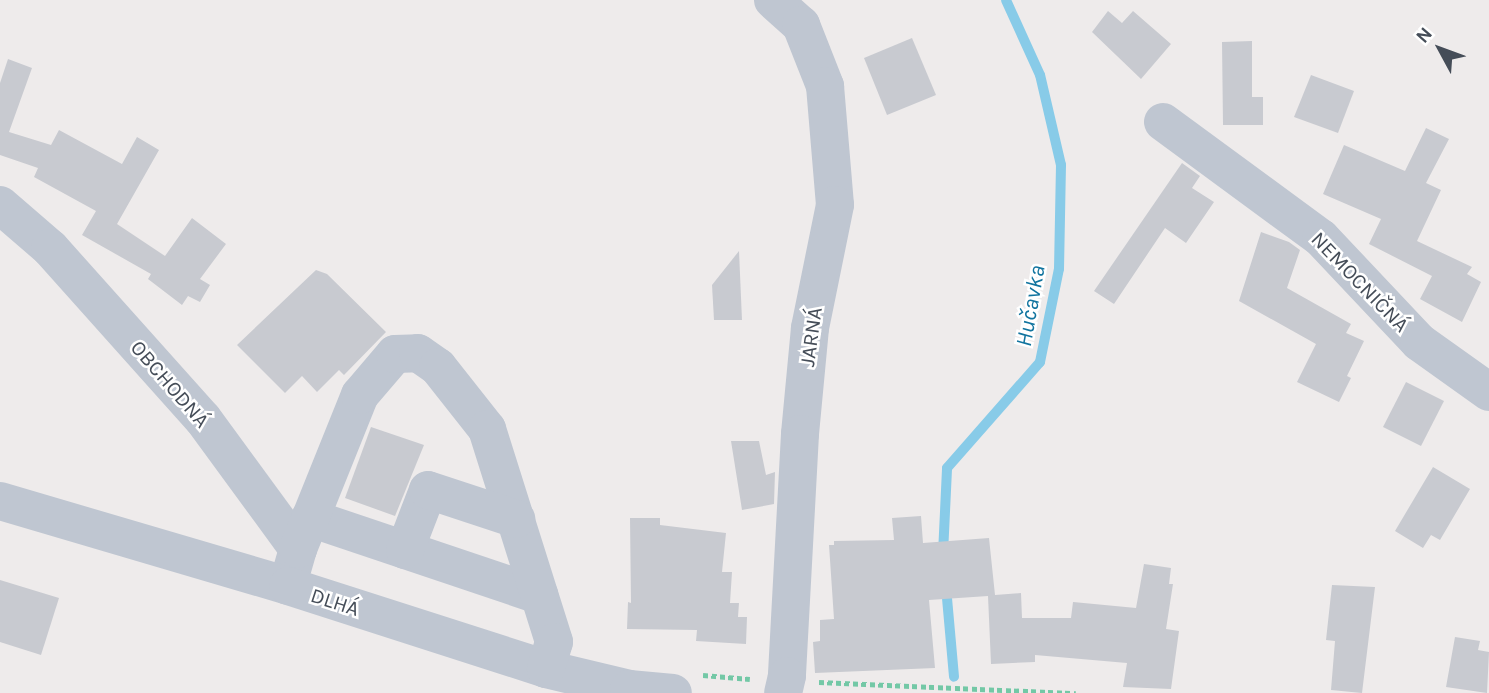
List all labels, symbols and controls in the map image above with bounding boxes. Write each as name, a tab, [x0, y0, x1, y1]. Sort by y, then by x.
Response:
north arrow	[1405, 14, 1475, 84]
text: N	[1411, 23, 1437, 48]
street label: NEMOCNIČNÁ	[1306, 227, 1414, 337]
water label: Hučavka	[1010, 263, 1052, 349]
street label: JARNÁ	[794, 306, 828, 368]
street label: OBCHODNÁ	[125, 335, 215, 433]
street label: DLHÁ	[307, 582, 363, 622]

